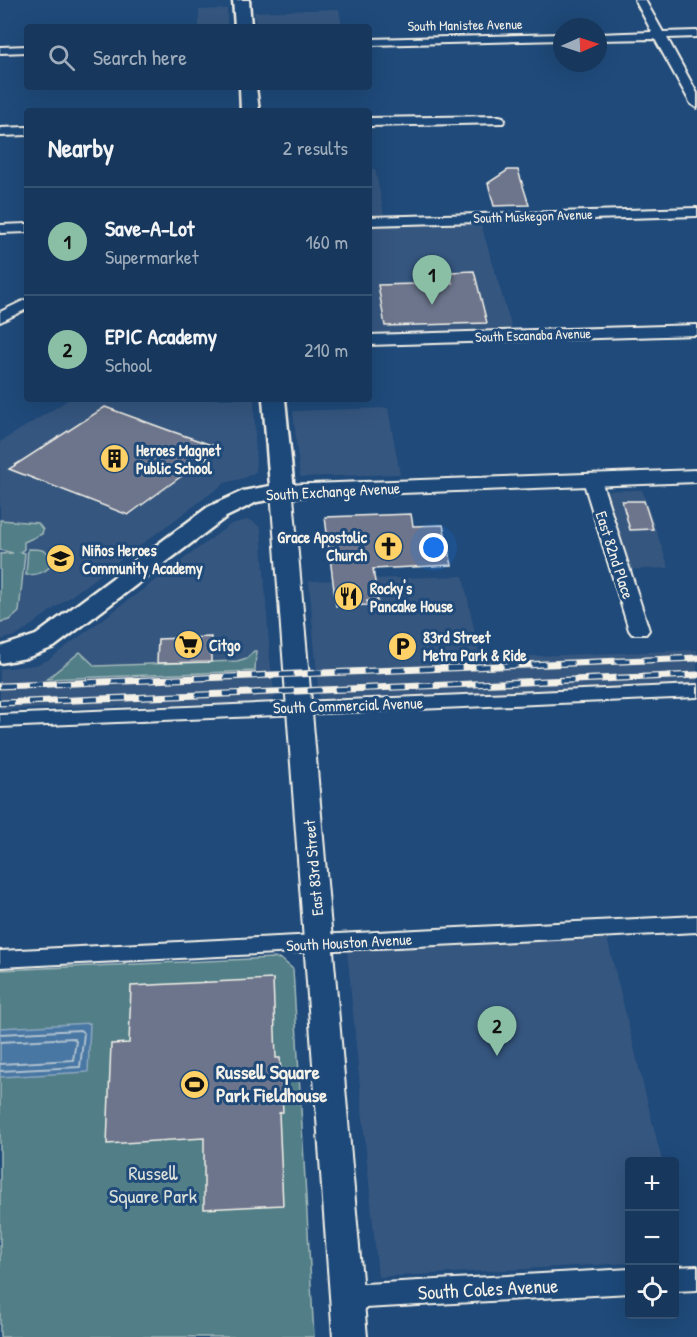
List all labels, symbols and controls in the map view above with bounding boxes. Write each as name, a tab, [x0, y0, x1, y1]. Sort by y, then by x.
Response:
street label: South Manistee Avenue	[407, 14, 523, 35]
north arrow	[553, 18, 607, 72]
search box	[24, 24, 372, 90]
icon: search	[45, 41, 78, 74]
text: Search here	[93, 42, 187, 72]
text: Nearby	[48, 130, 114, 165]
text: 2 results	[283, 134, 348, 161]
street label: South Muskegon Avenue	[473, 204, 593, 228]
text: Save-A-Lot	[105, 213, 194, 243]
text: 1	[64, 228, 71, 255]
text: 160 m	[306, 228, 348, 255]
text: Supermarket	[105, 243, 199, 270]
pin: 1	[412, 256, 452, 305]
text: EPIC Academy	[105, 321, 217, 351]
street label: South Escanaba Avenue	[475, 323, 592, 346]
text: 2	[63, 336, 72, 363]
text: 210 m	[304, 336, 348, 363]
text: School	[105, 351, 152, 378]
place label: Heroes Magnet Public School	[136, 439, 221, 479]
building icon: Heroes Magnet Public School	[99, 443, 131, 475]
street label: South Exchange Avenue	[265, 476, 401, 506]
street label: East 82nd Place	[590, 508, 640, 602]
place label: Grace Apostolic Church	[277, 526, 368, 566]
church icon: Grace Apostolic Church	[372, 530, 404, 562]
your location	[419, 533, 448, 562]
place label: Niños Heroes Community Academy	[82, 539, 203, 580]
school or university icon: Niños Heroes Community Academy	[45, 543, 77, 575]
place label: Rocky's Pancake House	[370, 577, 454, 617]
restaurant icon: Rocky's Pancake House	[333, 581, 365, 613]
place label: 83rd Street Metra Park & Ride	[423, 626, 527, 666]
supermarket icon: Citgo	[172, 629, 204, 661]
parking icon: 83rd Street Metra Park & Ride	[386, 630, 418, 662]
place label: Citgo	[209, 634, 241, 657]
street label: South Commercial Avenue	[273, 691, 424, 719]
street label: East 83rd Street	[298, 819, 328, 917]
street label: South Houston Avenue	[285, 928, 413, 956]
pin: 2	[478, 1006, 516, 1056]
place label: Russell Square Park Fieldhouse	[216, 1058, 327, 1108]
sports icon: Russell Square Park Fieldhouse	[179, 1068, 211, 1100]
map controls	[625, 1157, 679, 1319]
button: +	[625, 1157, 679, 1211]
park label: Russell Square Park	[109, 1159, 197, 1209]
button: −	[625, 1211, 679, 1265]
button: locate	[625, 1265, 679, 1319]
street label: South Coles Avenue	[417, 1271, 559, 1306]

